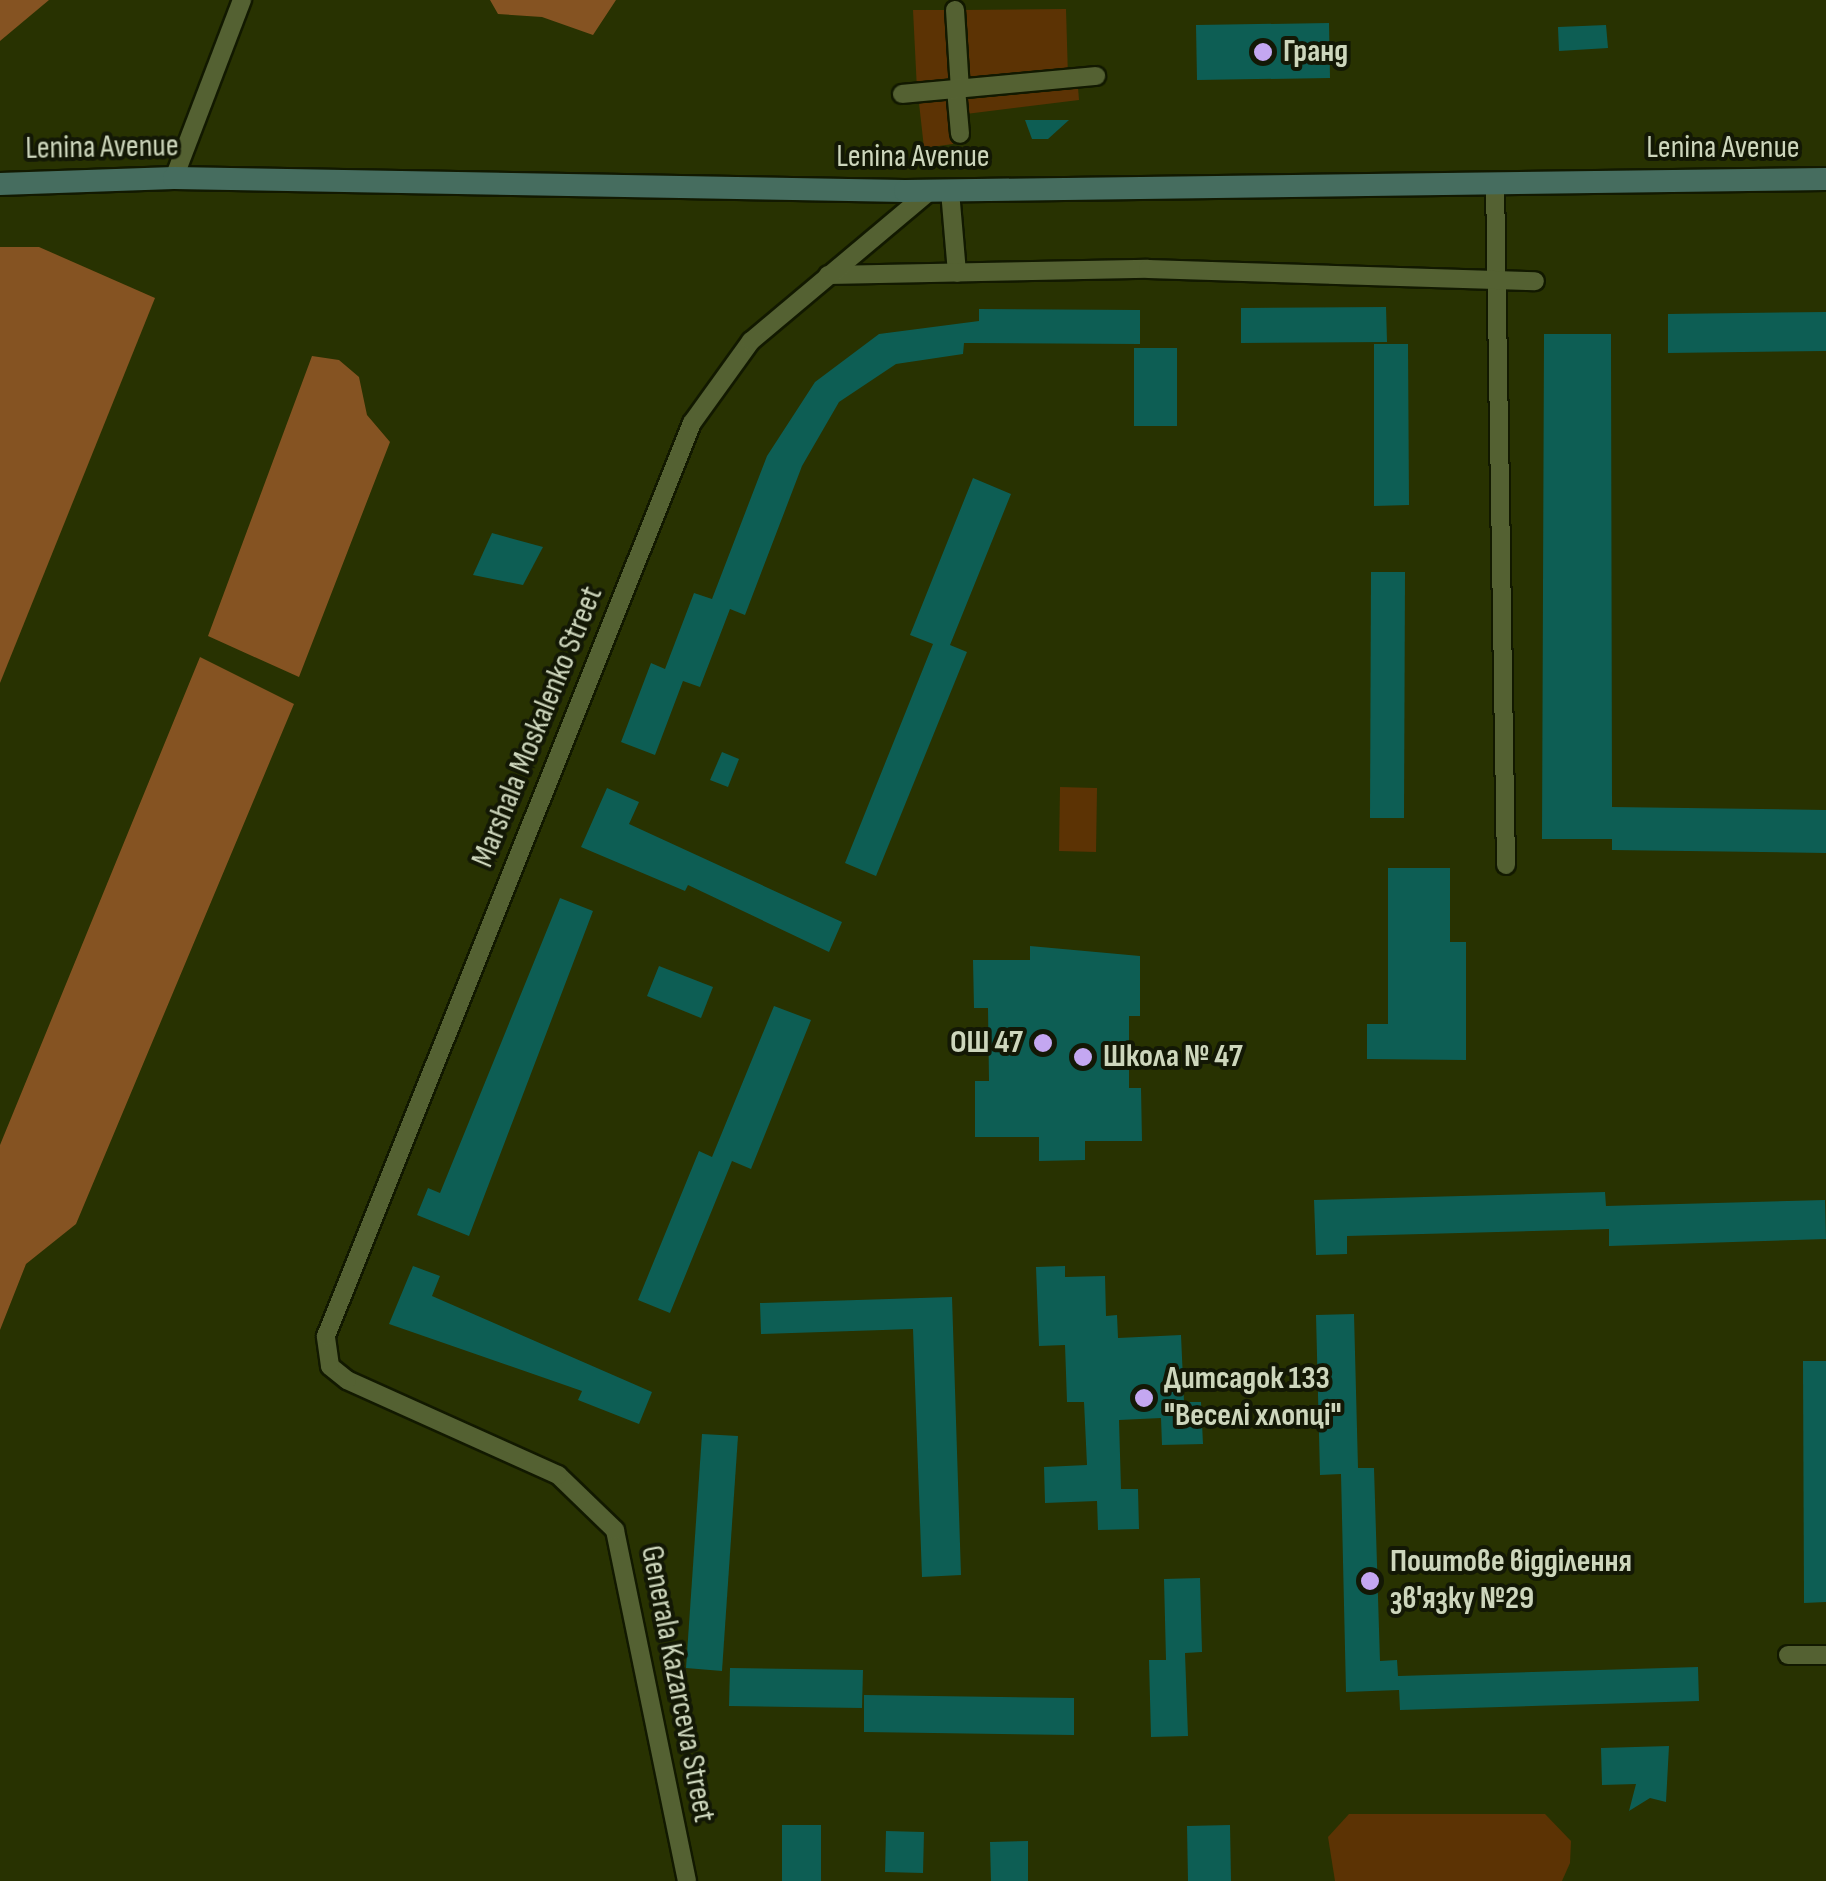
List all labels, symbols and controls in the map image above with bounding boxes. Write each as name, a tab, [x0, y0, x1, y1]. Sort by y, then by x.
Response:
place label: Гранд	[1283, 33, 1348, 71]
marker: Гранд	[1252, 41, 1274, 63]
street label: Lenina Avenue	[25, 127, 179, 169]
street label: Lenina Avenue	[1646, 129, 1800, 167]
street label: Lenina Avenue	[836, 138, 990, 176]
street label: Marshala Moskalenko Street	[464, 581, 612, 873]
place label: ОШ 47	[950, 1024, 1023, 1062]
marker: ОШ 47	[1032, 1032, 1054, 1054]
place label: Школа № 47	[1103, 1038, 1243, 1076]
marker: Школа № 47	[1072, 1046, 1094, 1068]
place label: Дитсадок 133 "Веселі хлопці"	[1164, 1361, 1341, 1436]
marker: Дитсадок 133 "Веселі хлопці"	[1133, 1387, 1155, 1409]
street label: Generala Kazarceva Street	[631, 1542, 723, 1826]
place label: Поштове відділення зв'язку №29	[1390, 1544, 1632, 1619]
marker: Поштове відділення зв'язку №29	[1359, 1570, 1381, 1592]

